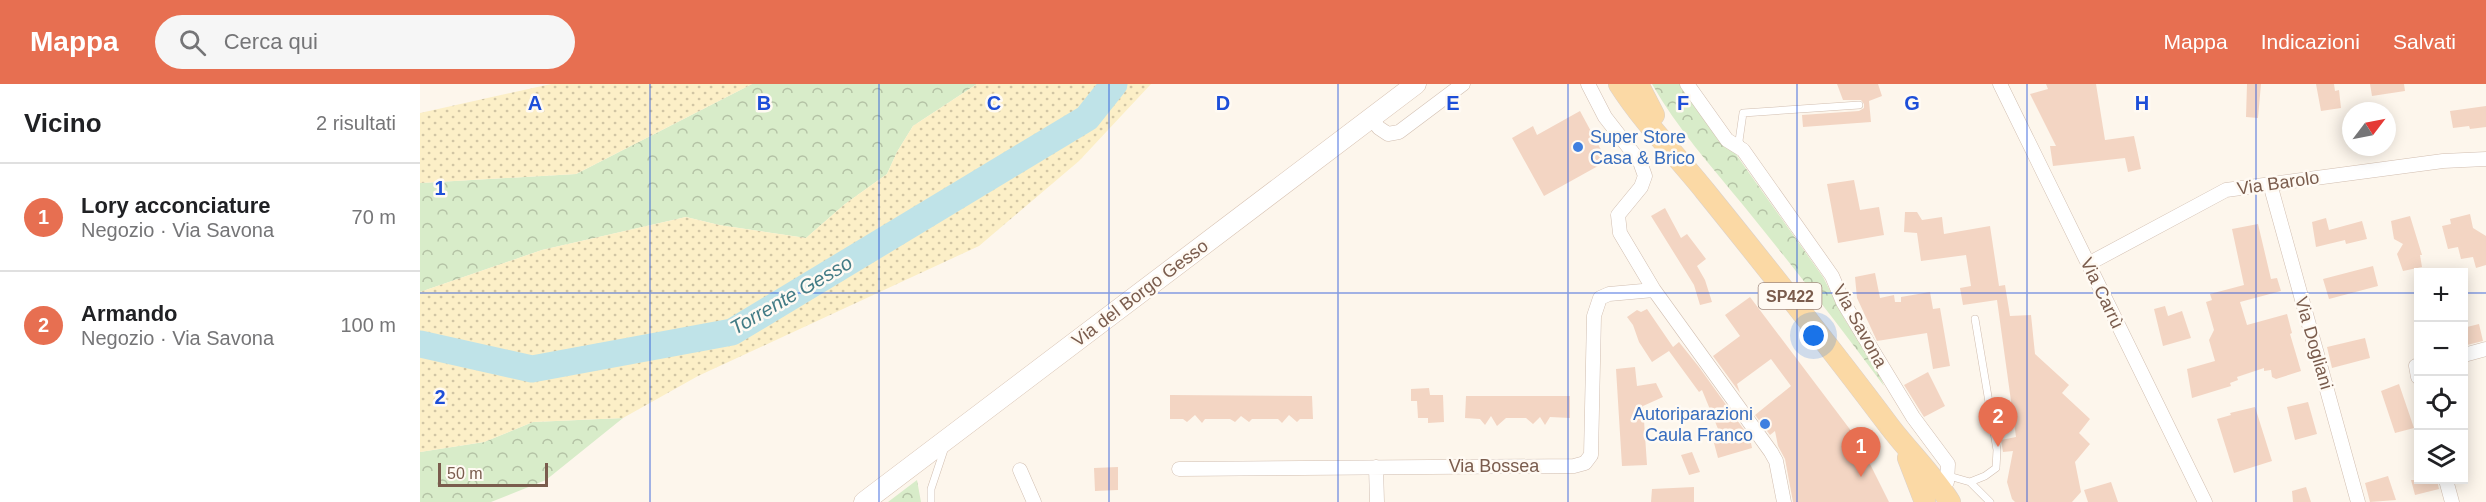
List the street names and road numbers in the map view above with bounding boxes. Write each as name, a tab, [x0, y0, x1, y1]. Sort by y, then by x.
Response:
street label: Via Barolo	[2236, 167, 2320, 199]
street label: Via del Borgo Gesso	[1068, 235, 1212, 351]
street label: Via Carrù	[2076, 255, 2128, 331]
street label: Via Savona	[1829, 281, 1891, 372]
road number: SP422	[1758, 283, 1822, 309]
street label: Via Dogliani	[2291, 294, 2337, 392]
street label: Via Bossea	[1449, 456, 1540, 476]

